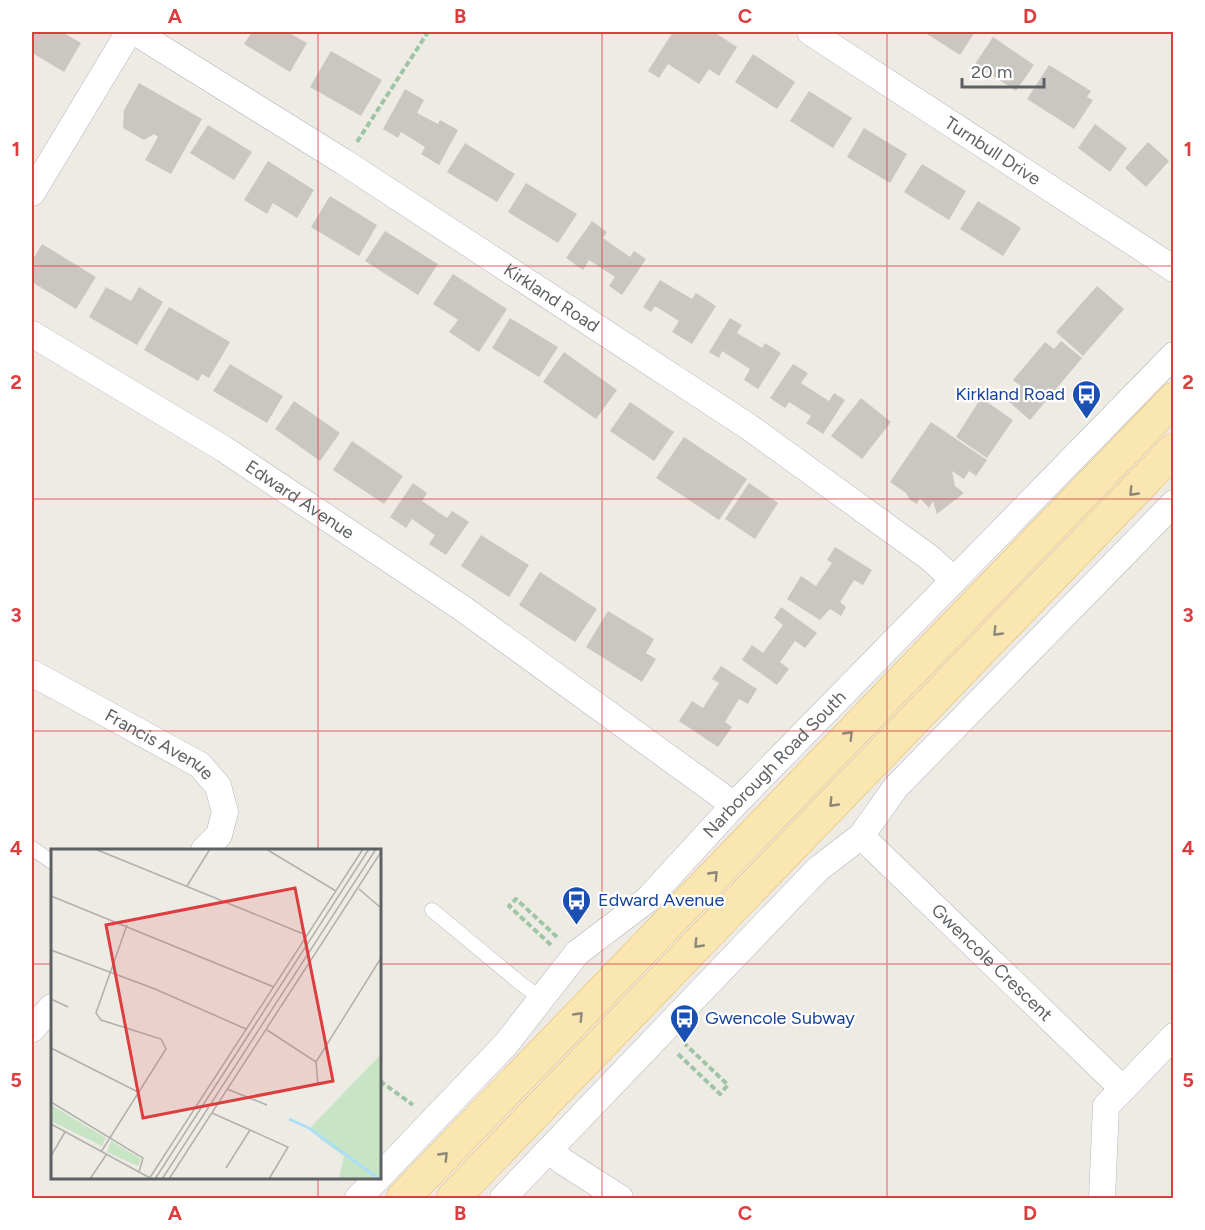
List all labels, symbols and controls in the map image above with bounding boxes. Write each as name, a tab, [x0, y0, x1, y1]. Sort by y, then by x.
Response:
text: A	[168, 4, 183, 28]
text: B	[454, 4, 466, 28]
text: C	[738, 4, 752, 28]
text: D	[1023, 4, 1037, 28]
scale bar	[962, 51, 1044, 89]
text: 20 m	[971, 61, 1012, 83]
street label: Turnbull Drive	[941, 112, 1045, 190]
text: 1	[12, 137, 20, 161]
text: 1	[1184, 137, 1192, 161]
street label: Kirkland Road	[499, 258, 603, 337]
text: 2	[10, 370, 22, 394]
text: 2	[1182, 370, 1194, 394]
bus stop icon: Kirkland Road	[1070, 378, 1102, 420]
place label: Kirkland Road	[955, 383, 1065, 405]
street label: Edward Avenue	[241, 455, 359, 544]
one-way arrow	[1129, 486, 1140, 496]
text: 3	[10, 603, 22, 627]
text: 3	[1182, 603, 1194, 627]
one-way arrow	[994, 625, 1005, 636]
street label: Narborough Road South	[698, 686, 851, 842]
street label: Francis Avenue	[101, 704, 219, 784]
one-way arrow	[842, 731, 853, 741]
one-way arrow	[829, 796, 840, 807]
text: 4	[10, 836, 23, 860]
text: 4	[1182, 836, 1195, 860]
inset map	[51, 849, 381, 1179]
one-way arrow	[707, 872, 718, 882]
bus stop icon: Edward Avenue	[561, 884, 593, 926]
place label: Edward Avenue	[598, 889, 724, 911]
street label: Gwencole Crescent	[927, 899, 1057, 1026]
one-way arrow	[694, 936, 705, 947]
bus stop icon: Gwencole Subway	[668, 1002, 700, 1044]
place label: Gwencole Subway	[705, 1007, 855, 1029]
one-way arrow	[572, 1012, 583, 1022]
text: 5	[10, 1068, 22, 1092]
text: 5	[1182, 1068, 1194, 1092]
one-way arrow	[436, 1153, 447, 1164]
text: A	[168, 1201, 183, 1225]
text: B	[454, 1201, 466, 1225]
text: C	[738, 1201, 752, 1225]
text: D	[1023, 1201, 1037, 1225]

